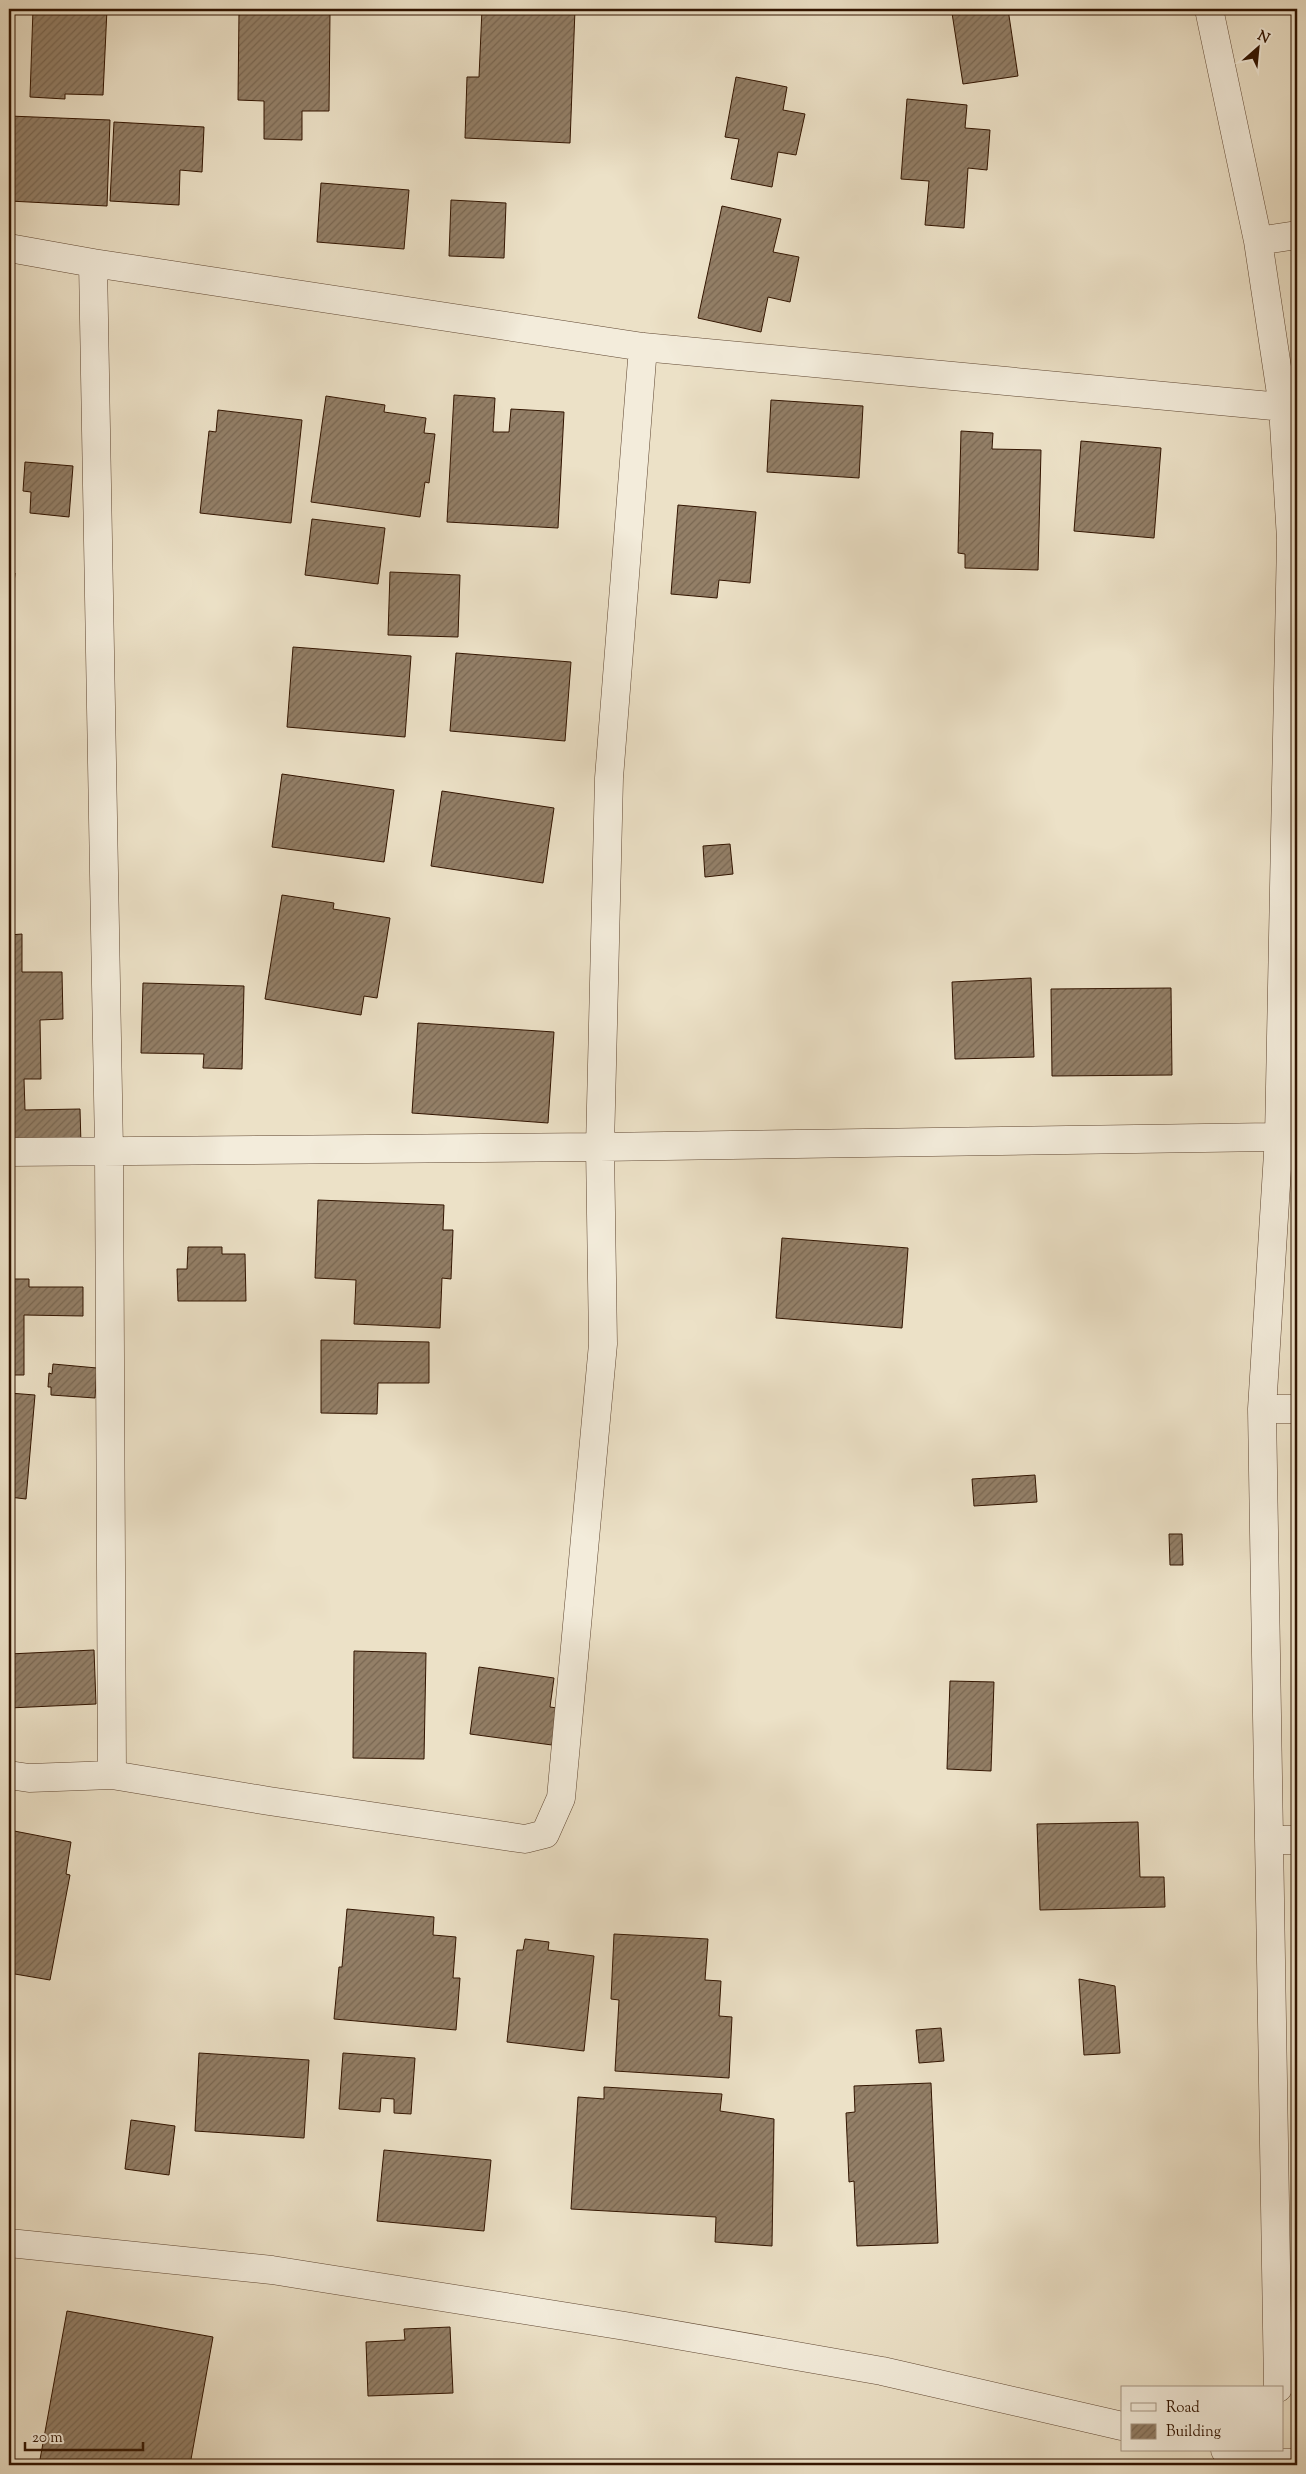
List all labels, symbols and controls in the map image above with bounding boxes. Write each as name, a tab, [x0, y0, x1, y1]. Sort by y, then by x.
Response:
north arrow	[1234, 22, 1284, 72]
text: N	[1253, 27, 1273, 50]
legend	[1121, 2386, 1284, 2452]
text: Road	[1166, 2398, 1200, 2419]
scale bar	[25, 2419, 142, 2451]
text: Building	[1166, 2422, 1221, 2443]
text: 20 m	[32, 2428, 63, 2449]

